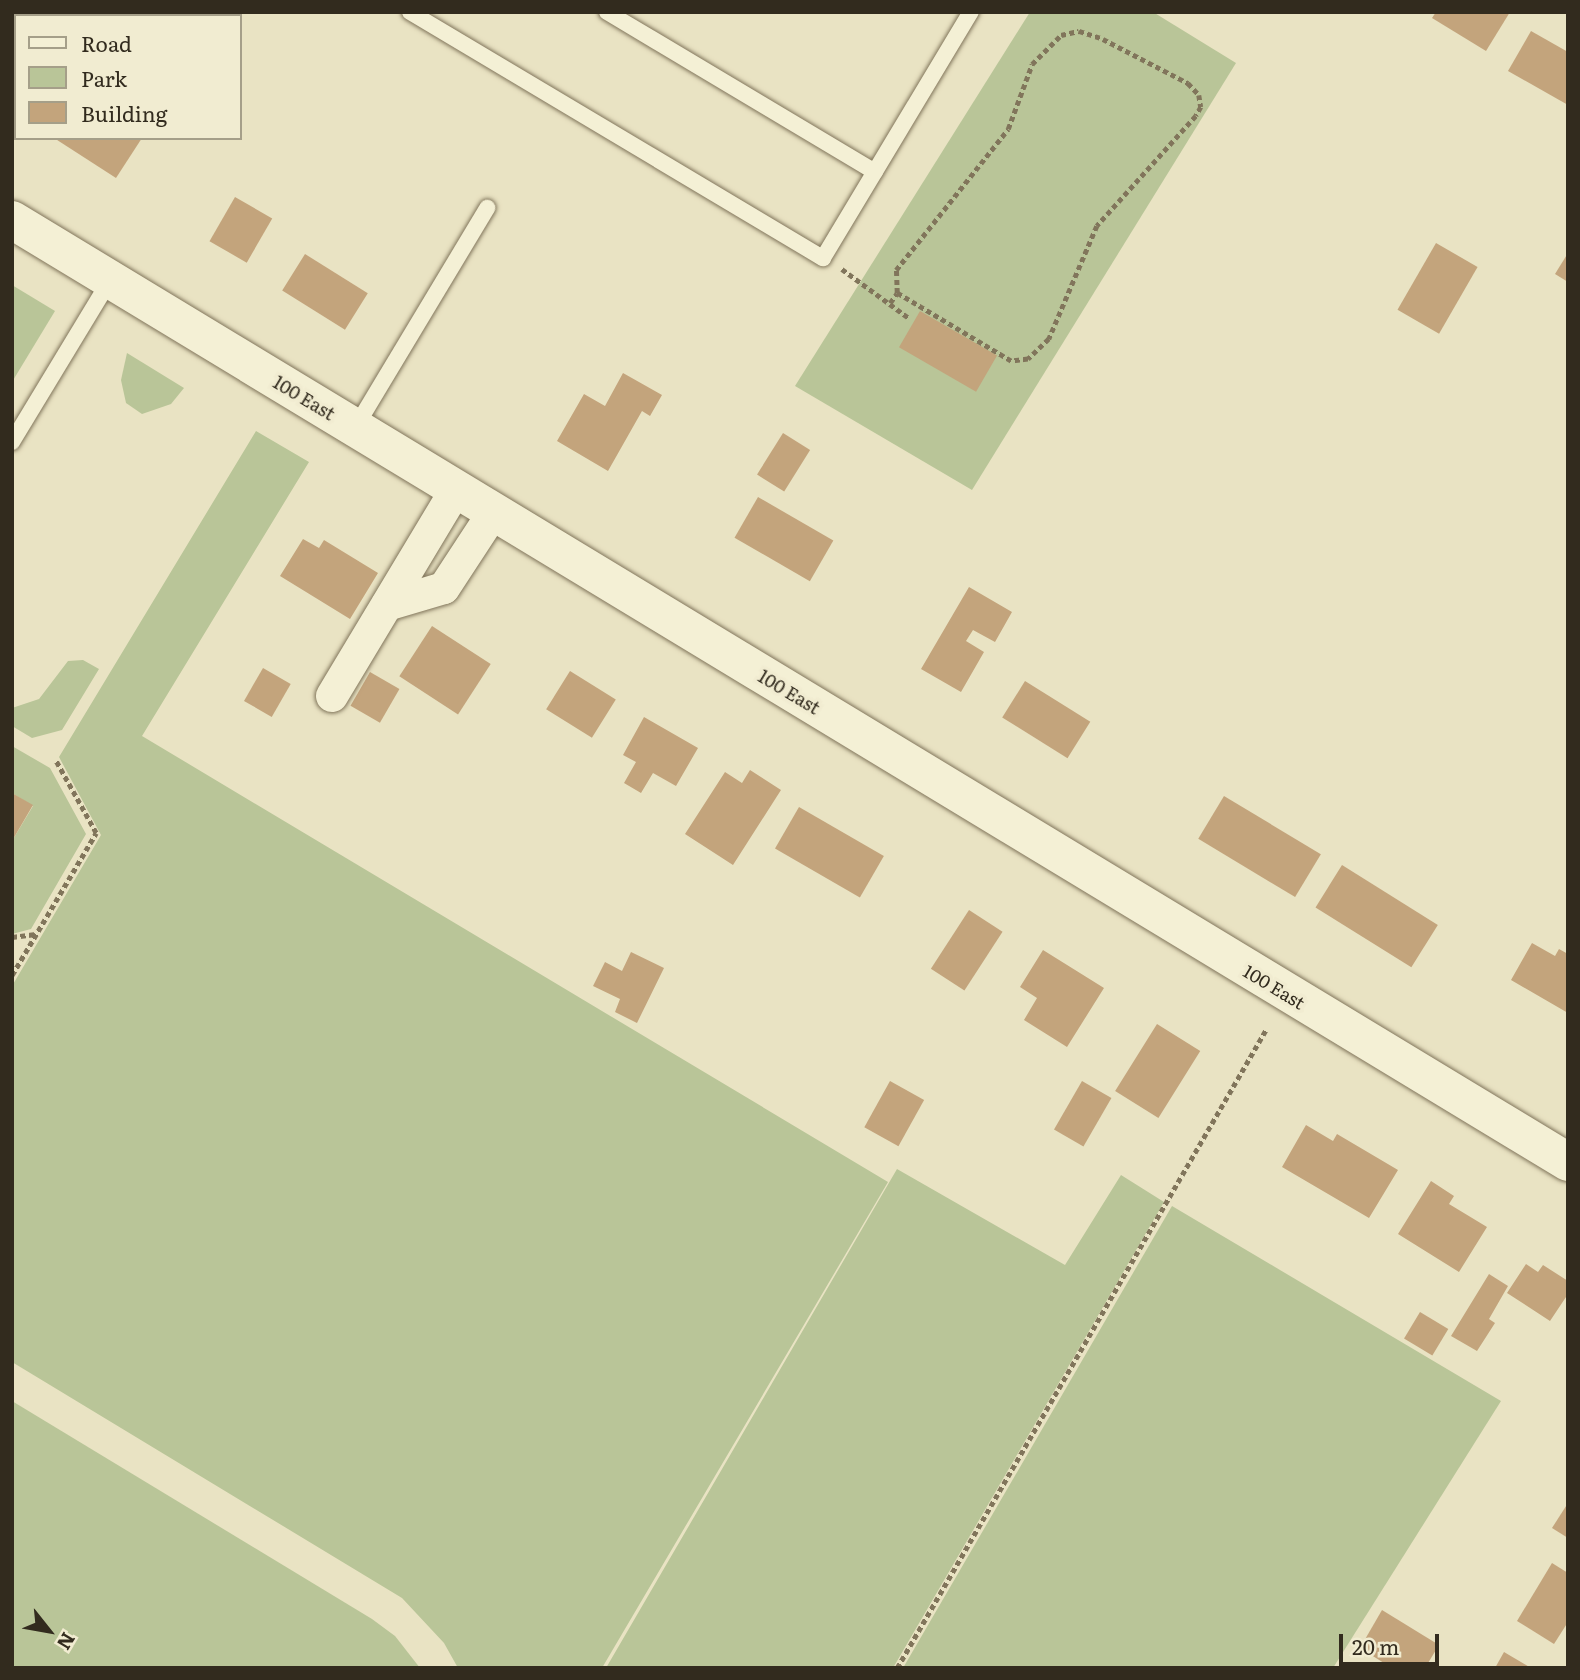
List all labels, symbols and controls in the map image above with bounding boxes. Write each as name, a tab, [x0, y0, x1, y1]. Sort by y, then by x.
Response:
legend	[14, 14, 242, 140]
text: Road	[81, 27, 132, 58]
text: Park	[81, 62, 127, 93]
text: Building	[81, 97, 167, 128]
street label: 100 East	[269, 371, 339, 425]
street label: 100 East	[754, 665, 824, 719]
street label: 100 East	[1239, 960, 1309, 1014]
north arrow	[14, 1596, 84, 1666]
scale bar	[1342, 1620, 1442, 1664]
text: N	[51, 1628, 83, 1656]
text: 20 m	[1352, 1630, 1399, 1661]

